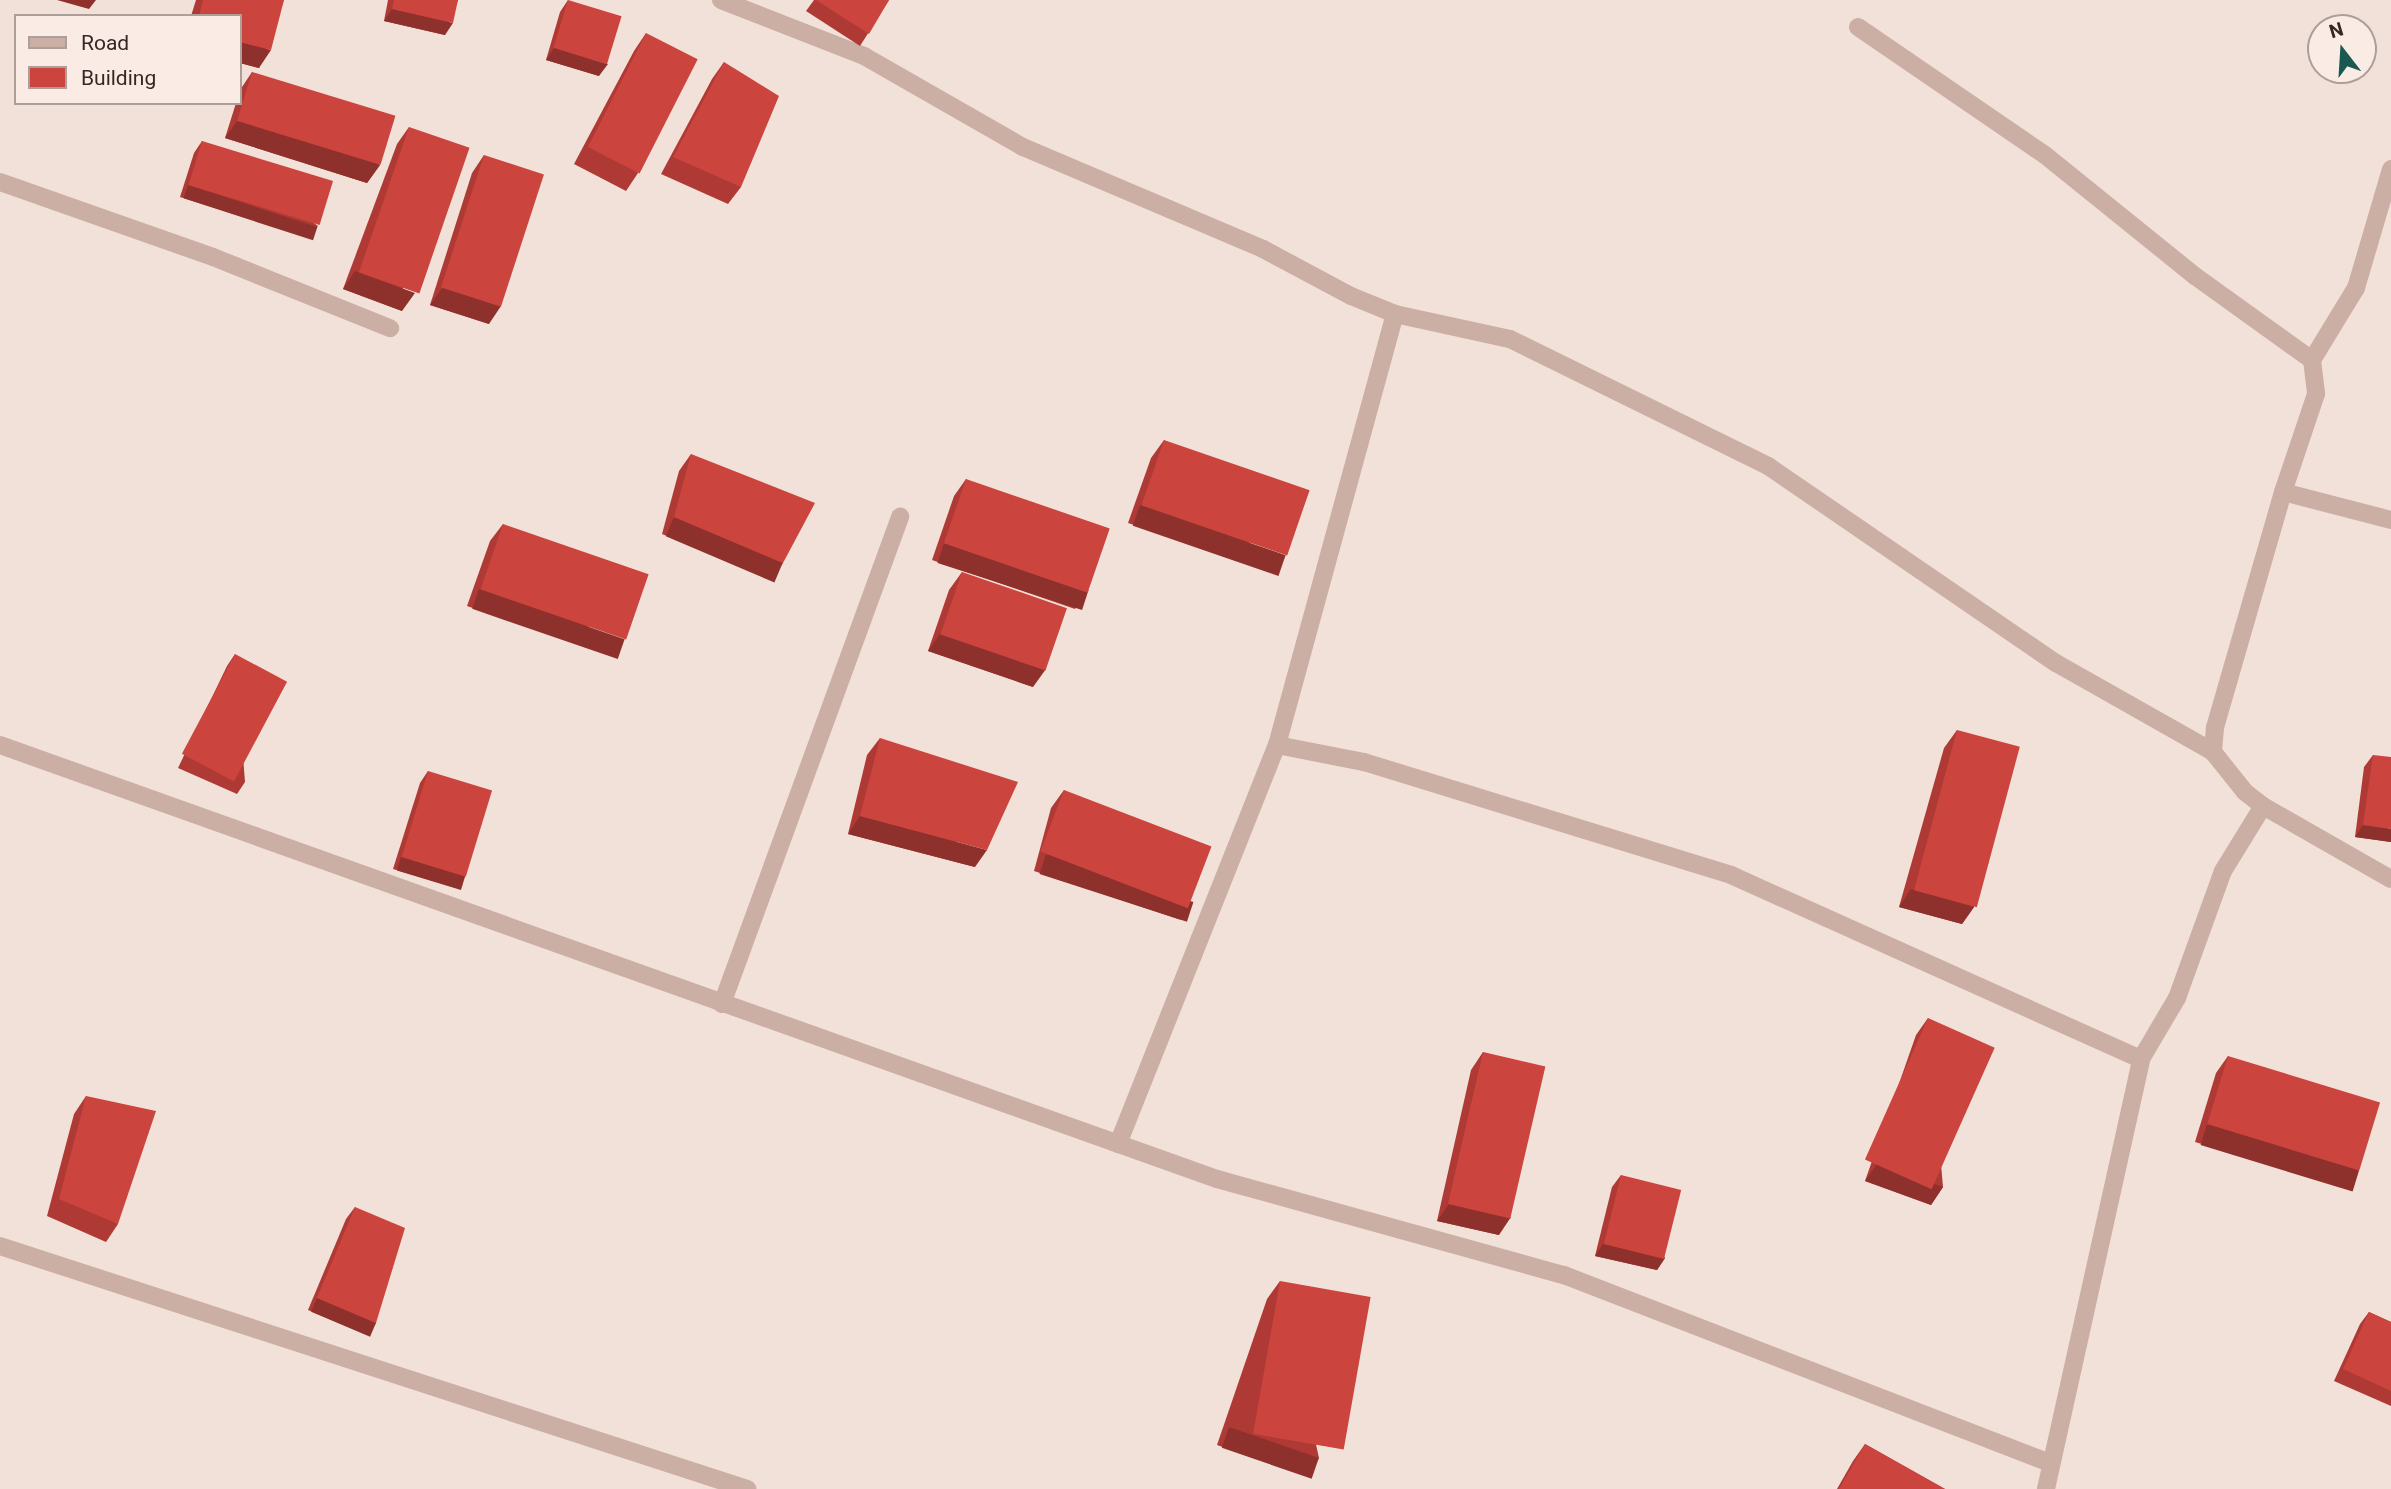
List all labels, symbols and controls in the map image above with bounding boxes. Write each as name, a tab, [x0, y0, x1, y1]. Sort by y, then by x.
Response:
legend	[14, 14, 242, 105]
north arrow	[2307, 14, 2377, 84]
text: N	[2327, 17, 2346, 43]
text: Road	[81, 31, 129, 55]
text: Building	[81, 66, 156, 90]

